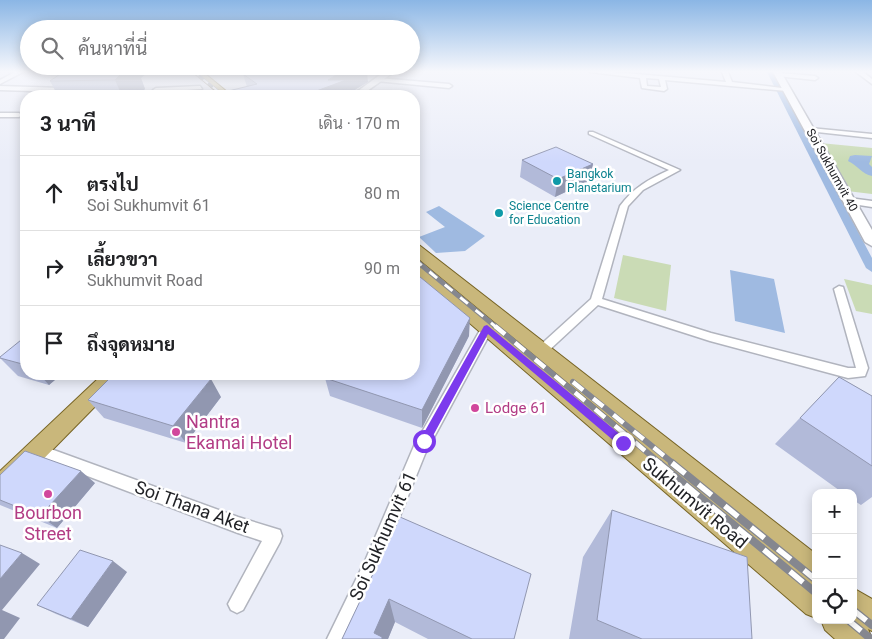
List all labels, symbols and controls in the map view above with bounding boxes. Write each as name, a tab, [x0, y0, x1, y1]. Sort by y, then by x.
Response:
search box	[20, 20, 420, 75]
icon: search	[38, 34, 66, 62]
text: ค้นหาที่นี่	[78, 37, 147, 60]
text: 3 นาที	[40, 112, 96, 136]
text: เดิน · 170 m	[318, 114, 400, 133]
street label: Soi Sukhumvit 40	[803, 126, 861, 214]
place label: Bangkok Planetarium	[567, 167, 632, 195]
text: ตรงไป	[87, 173, 139, 196]
marker: Bangkok Planetarium	[551, 175, 563, 187]
icon: ahead	[40, 179, 68, 207]
text: 80 m	[364, 184, 400, 203]
text: Soi Sukhumvit 61	[87, 196, 210, 215]
place label: Science Centre for Education	[509, 199, 589, 227]
marker: Science Centre for Education	[493, 207, 505, 219]
text: เลี้ยวขวา	[87, 248, 158, 271]
icon: right	[40, 254, 68, 282]
text: 90 m	[364, 259, 400, 278]
text: Sukhumvit Road	[87, 271, 203, 290]
icon: arrive	[40, 329, 68, 357]
text: ถึงจุดหมาย	[87, 333, 175, 356]
place label: Lodge 61	[485, 399, 547, 417]
marker: Lodge 61	[469, 402, 481, 414]
place label: Nantra Ekamai Hotel	[186, 411, 292, 453]
marker: Nantra Ekamai Hotel	[170, 426, 182, 438]
route start	[413, 430, 436, 453]
route end	[612, 432, 635, 455]
street label: Sukhumvit Road	[639, 453, 752, 552]
street label: Soi Sukhumvit 61	[345, 468, 420, 603]
street label: Soi Thana Aket	[132, 476, 252, 537]
marker: Bourbon Street	[42, 488, 54, 500]
map controls	[812, 489, 857, 624]
button: +	[812, 489, 857, 534]
place label: Bourbon Street	[14, 502, 82, 544]
button: −	[812, 534, 857, 579]
button: locate	[812, 579, 857, 624]

